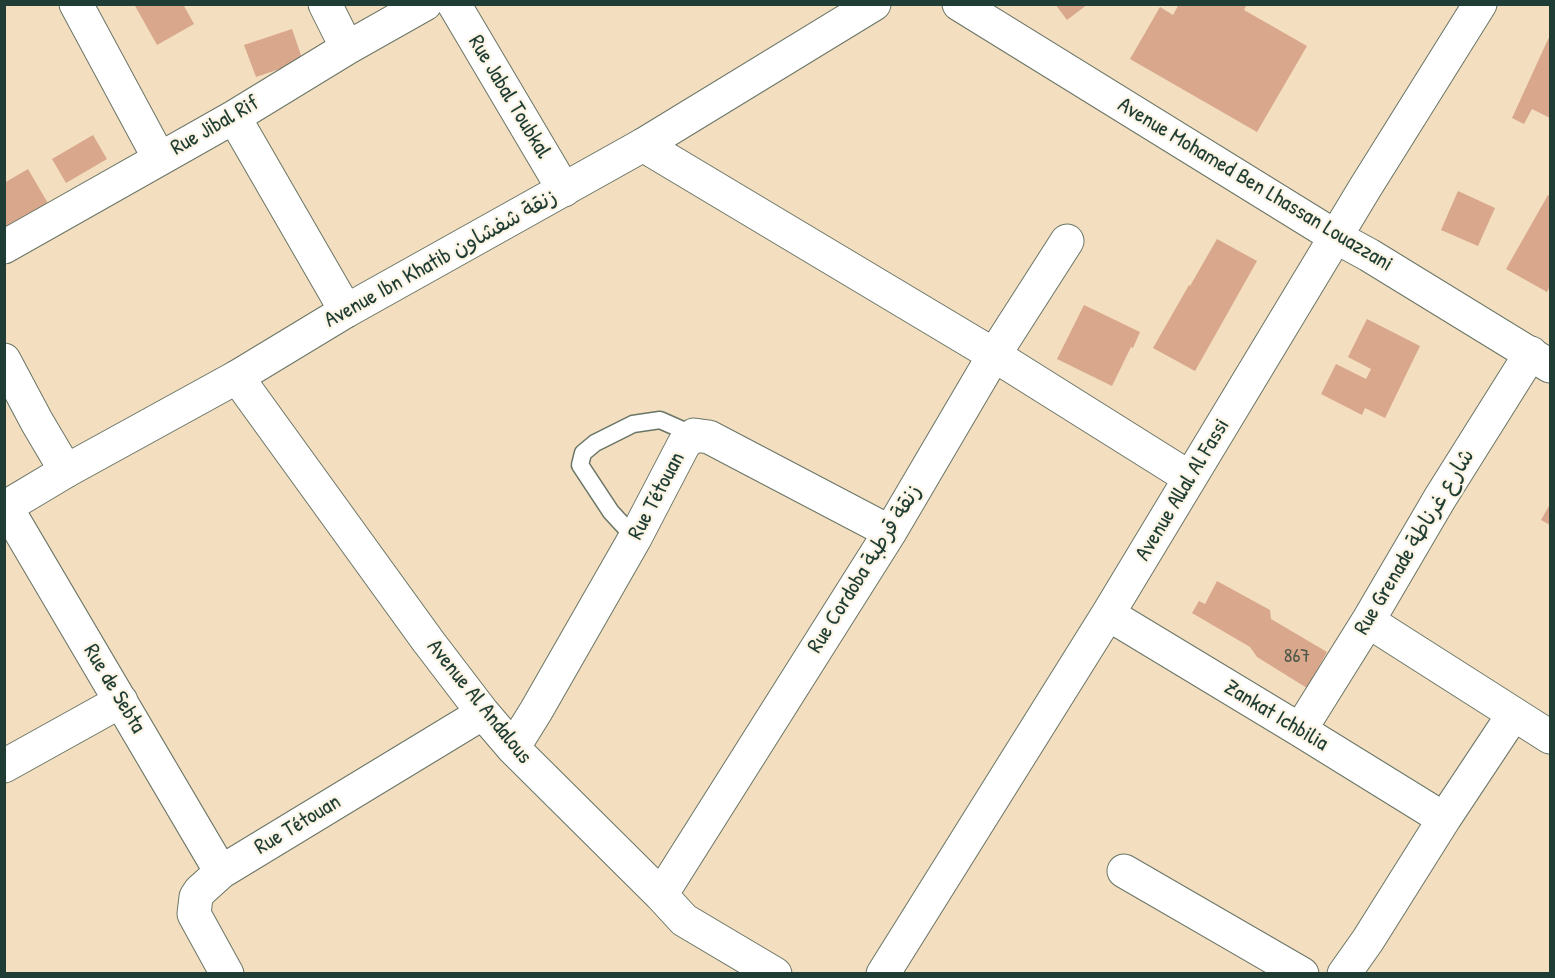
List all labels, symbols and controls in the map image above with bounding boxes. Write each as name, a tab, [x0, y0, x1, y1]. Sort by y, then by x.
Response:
street label: Rue Jabal Toubkal	[462, 31, 556, 163]
street label: Rue Jibal Rif	[166, 90, 264, 162]
street label: Avenue Mohamed Ben Lhassan Louazzani	[1113, 92, 1397, 278]
street label: Avenue Ibn Khatib زنقة شفشاون	[320, 184, 562, 334]
street label: Avenue Allal Al Fassi	[1130, 414, 1236, 566]
street label: Rue Grenade شارع غرناطة	[1349, 444, 1481, 640]
street label: Rue Tétouan	[623, 448, 691, 544]
street label: Rue Cordoba زنقة قرطبة	[802, 480, 928, 658]
street label: Avenue Al Andalous	[421, 634, 537, 770]
street label: Rue de Sebta	[77, 640, 151, 738]
house number: 867	[1284, 645, 1310, 669]
street label: Zankat Ichbilia	[1219, 675, 1333, 757]
street label: Rue Tétouan	[250, 789, 346, 861]

